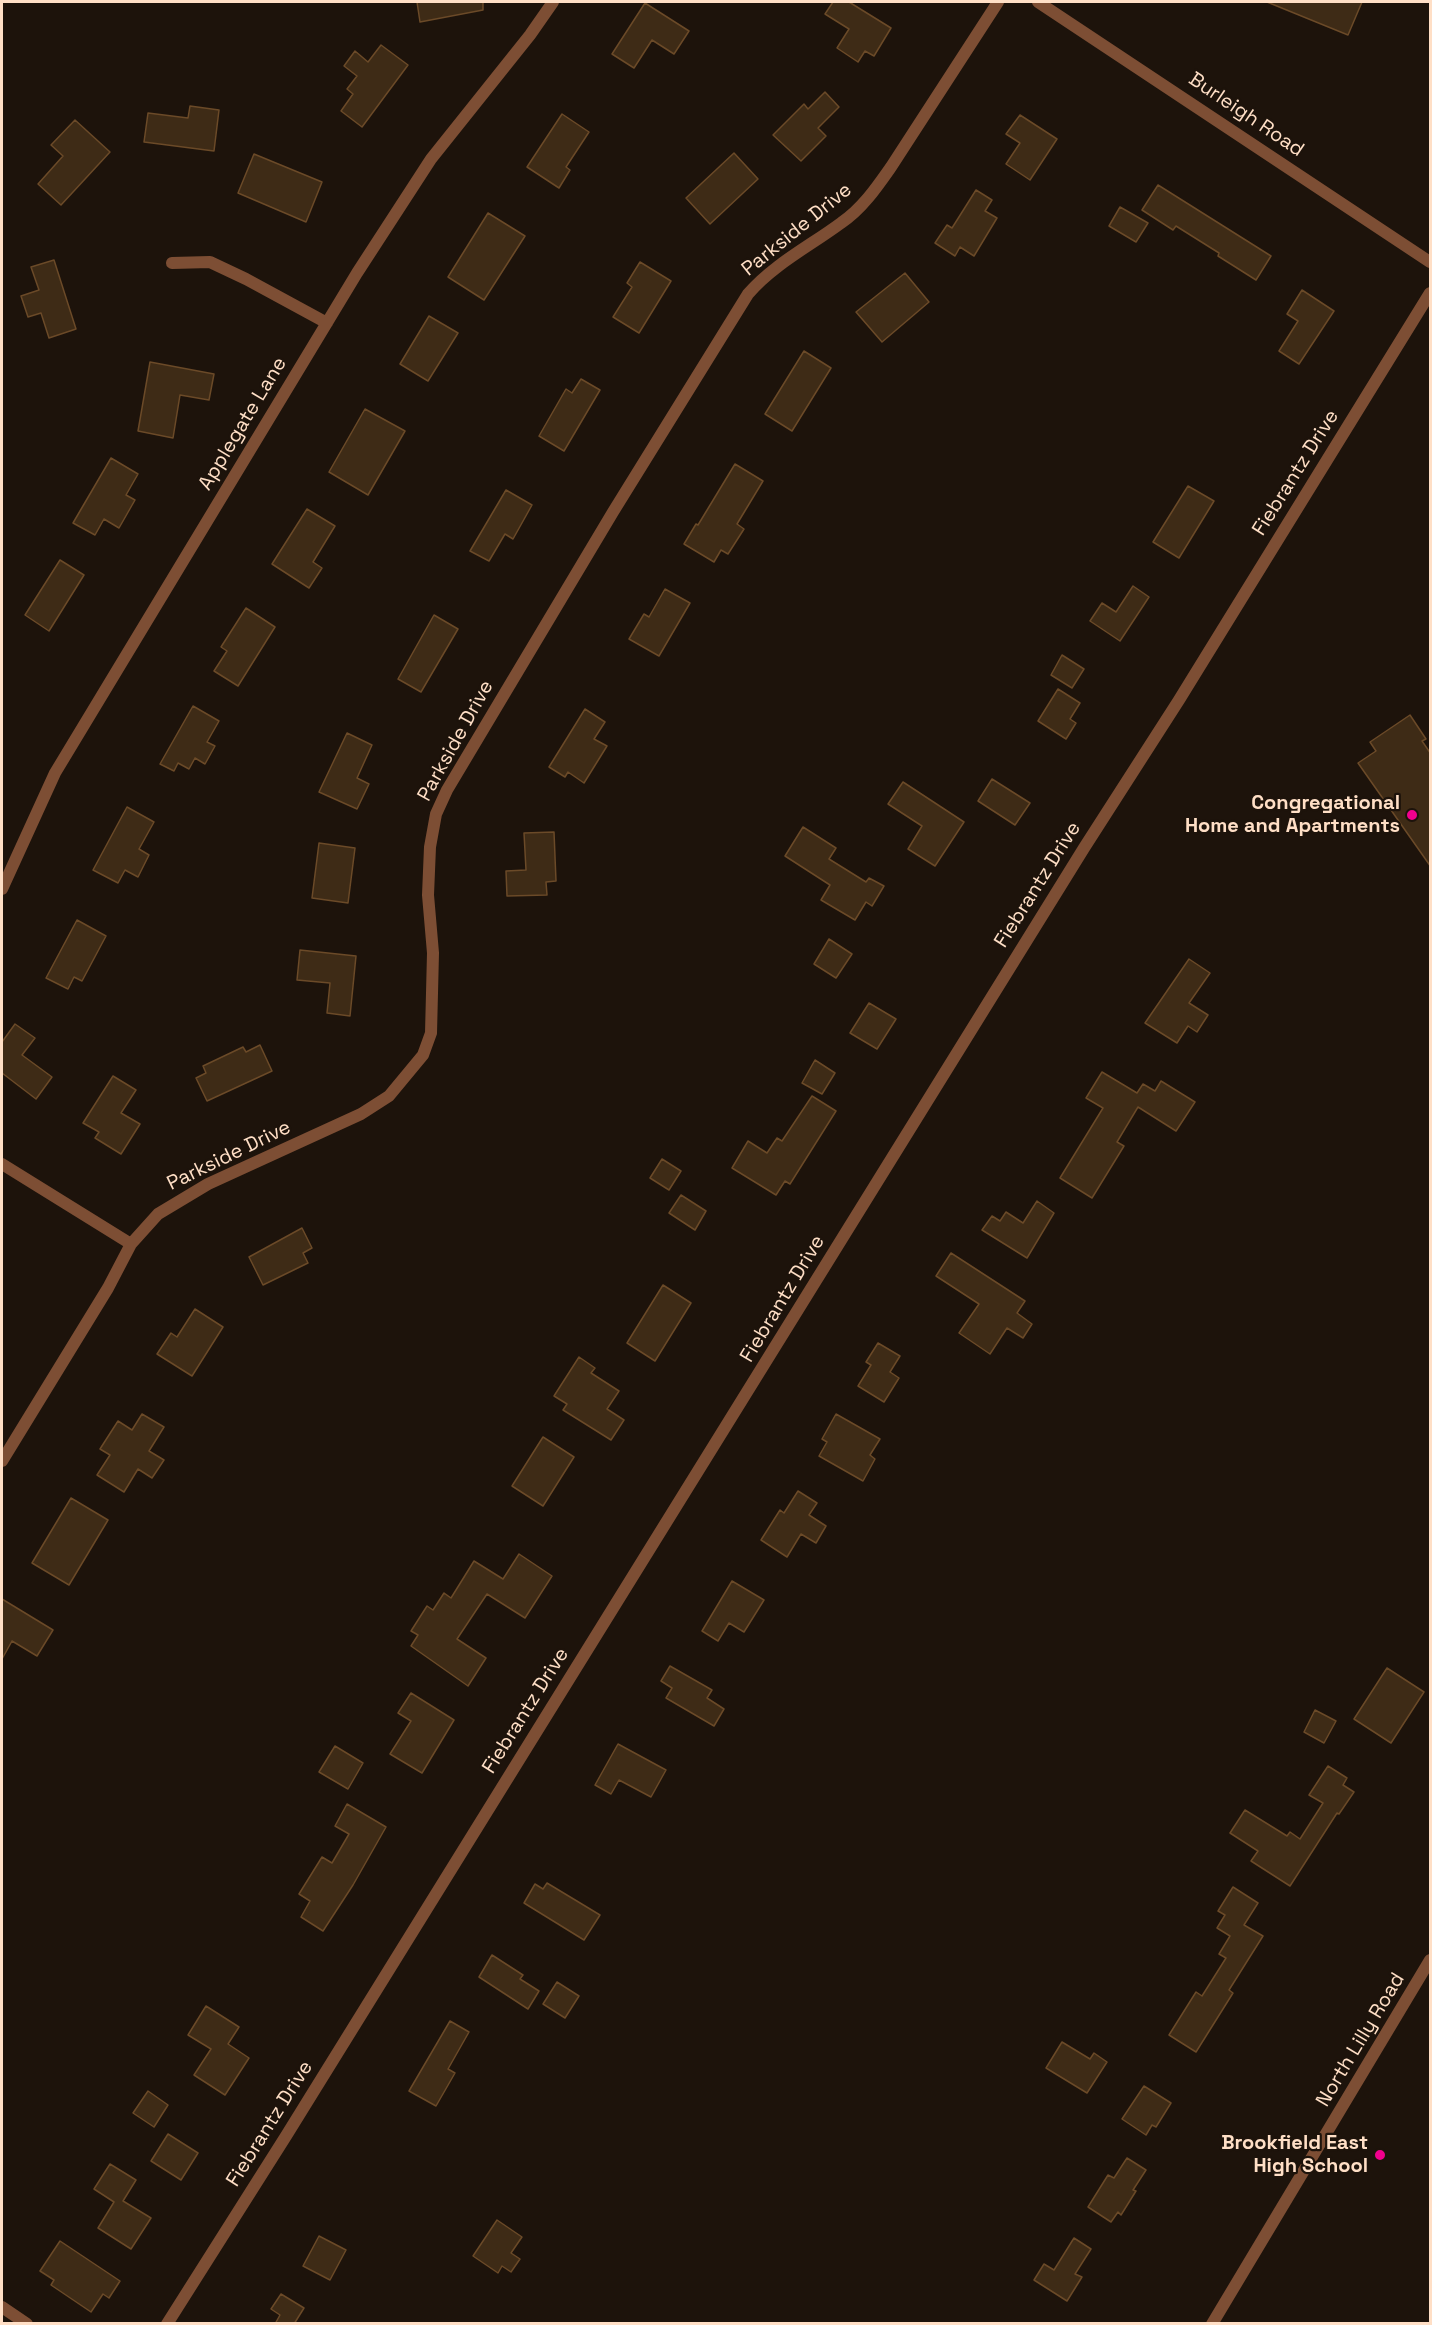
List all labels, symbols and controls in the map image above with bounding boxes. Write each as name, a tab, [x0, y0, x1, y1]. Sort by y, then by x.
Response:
street label: Burleigh Road	[1184, 68, 1308, 162]
street label: Parkside Drive	[737, 178, 857, 282]
street label: Applegate Lane	[194, 353, 292, 495]
street label: Fiebrantz Drive	[1248, 406, 1344, 540]
street label: Parkside Drive	[413, 676, 499, 806]
place label: Congregational Home and Apartments	[1185, 792, 1400, 839]
marker: Congregational Home and Apartments	[1405, 808, 1419, 822]
street label: Fiebrantz Drive	[990, 818, 1086, 952]
street label: Parkside Drive	[163, 1116, 295, 1196]
street label: Fiebrantz Drive	[736, 1231, 830, 1367]
street label: Fiebrantz Drive	[478, 1644, 574, 1778]
street label: North Lilly Road	[1312, 1969, 1410, 2111]
street label: Fiebrantz Drive	[222, 2057, 318, 2191]
place label: Brookfield East High School	[1221, 2132, 1368, 2179]
marker: Brookfield East High School	[1373, 2148, 1387, 2162]

